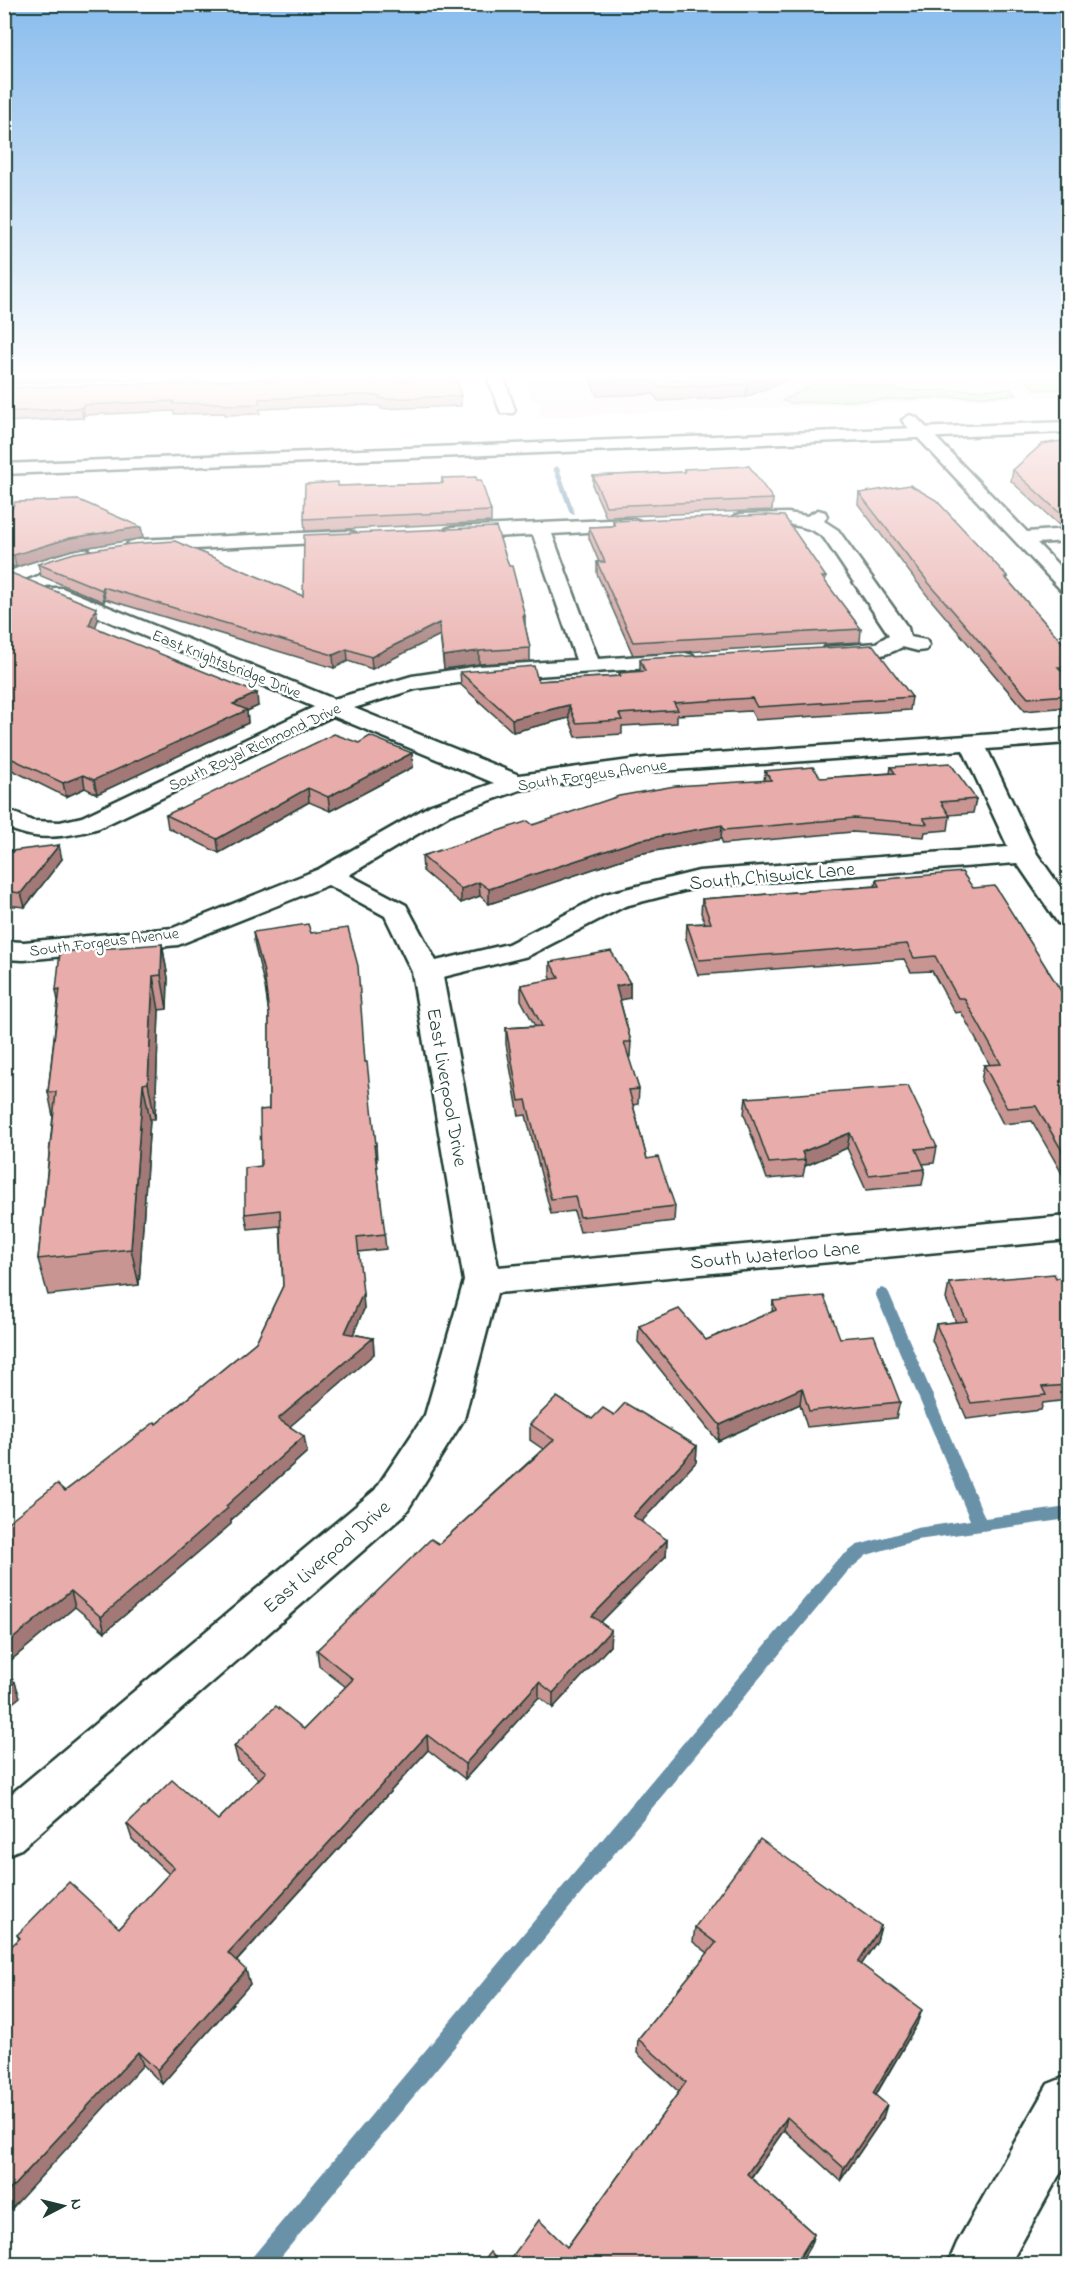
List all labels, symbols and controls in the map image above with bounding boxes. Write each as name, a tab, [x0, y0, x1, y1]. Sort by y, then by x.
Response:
street label: East Knightsbridge Drive	[148, 624, 305, 706]
street label: South Royal Richmond Drive	[165, 697, 346, 798]
street label: South Forgeus Avenue	[516, 754, 669, 798]
street label: South Chiswick Lane	[688, 856, 856, 899]
street label: South Forgeus Avenue	[28, 922, 181, 964]
street label: East Liverpool Drive	[417, 1006, 474, 1169]
street label: South Waterloo Lane	[689, 1235, 861, 1278]
street label: East Liverpool Drive	[258, 1494, 398, 1621]
north arrow	[33, 2176, 93, 2236]
text: N	[63, 2198, 88, 2211]

